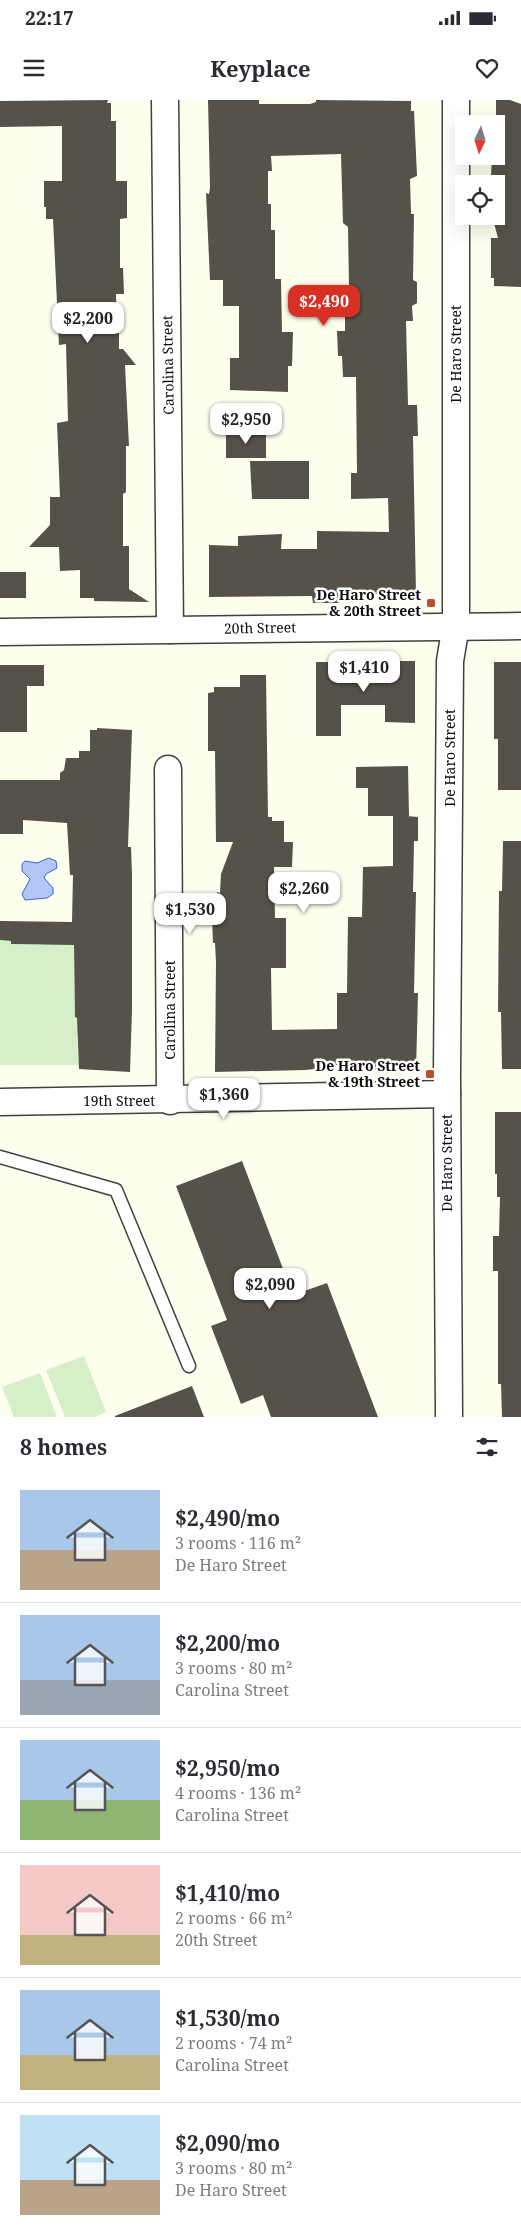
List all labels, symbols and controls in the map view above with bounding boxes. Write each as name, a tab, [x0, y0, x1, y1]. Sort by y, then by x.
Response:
text: 22:17	[25, 5, 74, 31]
text: Keyplace	[210, 53, 311, 83]
icon: menu	[20, 54, 48, 82]
icon: heart	[473, 54, 501, 82]
north arrow	[455, 115, 505, 165]
map controls	[455, 115, 505, 225]
button: locate	[455, 175, 505, 225]
pin: $2,490	[283, 284, 365, 327]
text: $2,490	[299, 290, 349, 312]
pin: $2,200	[47, 302, 129, 344]
street label: De Haro Street	[446, 305, 465, 403]
text: $2,200	[63, 307, 113, 329]
street label: Carolina Street	[157, 315, 178, 415]
pin: $2,950	[205, 402, 287, 445]
text: $2,950	[221, 408, 271, 430]
place label: De Haro Street & 20th Street	[316, 585, 421, 620]
marker: De Haro Street & 20th Street	[425, 597, 437, 609]
street label: 20th Street	[224, 617, 296, 638]
pin: $1,410	[323, 650, 405, 693]
text: $1,410	[339, 656, 389, 678]
street label: De Haro Street	[440, 709, 459, 807]
pin: $2,260	[263, 872, 345, 914]
text: $2,260	[279, 877, 329, 899]
pin: $1,530	[149, 892, 231, 935]
text: $1,530	[165, 898, 215, 920]
street label: Carolina Street	[160, 960, 179, 1060]
place label: De Haro Street & 19th Street	[315, 1056, 420, 1091]
marker: De Haro Street & 19th Street	[424, 1068, 436, 1080]
pin: $1,360	[183, 1078, 265, 1120]
text: $1,360	[199, 1083, 249, 1105]
street label: 19th Street	[83, 1091, 155, 1110]
street label: De Haro Street	[437, 1114, 456, 1212]
pin: $2,090	[229, 1268, 311, 1310]
text: $2,090	[245, 1273, 295, 1295]
text: 8 homes	[20, 1433, 107, 1461]
icon: filters	[473, 1433, 501, 1461]
text: $2,490/mo	[175, 1504, 280, 1532]
icon: home	[60, 1510, 120, 1570]
text: 3 rooms · 116 m²	[175, 1532, 301, 1554]
text: De Haro Street	[175, 1554, 287, 1576]
text: $2,200/mo	[175, 1629, 280, 1657]
icon: home	[60, 1635, 120, 1695]
text: 3 rooms · 80 m²	[175, 1657, 292, 1679]
text: Carolina Street	[175, 1679, 289, 1701]
text: $2,950/mo	[175, 1754, 280, 1782]
icon: home	[60, 1760, 120, 1820]
text: 4 rooms · 136 m²	[175, 1782, 301, 1804]
text: Carolina Street	[175, 1804, 289, 1826]
text: $1,410/mo	[175, 1879, 280, 1907]
icon: home	[60, 1885, 120, 1945]
text: 2 rooms · 66 m²	[175, 1907, 292, 1929]
text: 20th Street	[175, 1929, 257, 1951]
text: $1,530/mo	[175, 2004, 280, 2032]
icon: home	[60, 2010, 120, 2070]
text: 2 rooms · 74 m²	[175, 2032, 292, 2054]
text: Carolina Street	[175, 2054, 289, 2076]
text: $2,090/mo	[175, 2129, 280, 2157]
icon: home	[60, 2135, 120, 2195]
text: 3 rooms · 80 m²	[175, 2157, 292, 2179]
text: De Haro Street	[175, 2179, 287, 2201]

